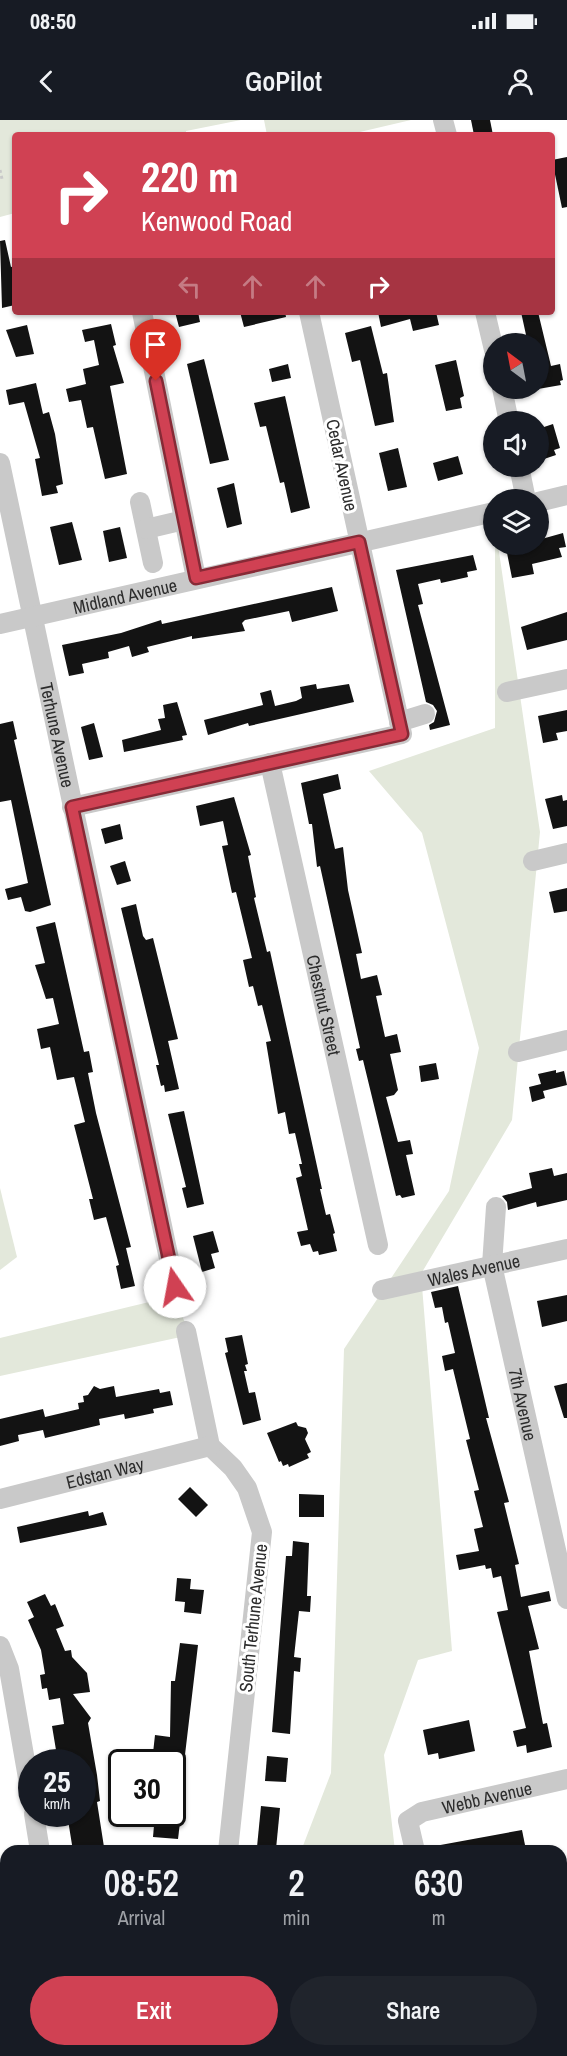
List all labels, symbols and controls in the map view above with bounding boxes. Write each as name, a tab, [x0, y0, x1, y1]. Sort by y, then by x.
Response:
text: 08:50	[30, 6, 76, 36]
text: GoPilot	[245, 63, 322, 99]
icon: back	[30, 65, 63, 98]
icon: person	[504, 65, 537, 98]
text: 220 m	[141, 149, 239, 205]
icon: right	[42, 156, 120, 234]
text: Kenwood Road	[141, 203, 292, 239]
icon: left	[173, 270, 206, 303]
icon: ahead	[236, 270, 269, 303]
icon: ahead	[299, 270, 332, 303]
icon: right	[362, 270, 395, 303]
pin	[130, 319, 181, 381]
icon: arrive	[139, 328, 172, 361]
north arrow	[483, 333, 549, 399]
map controls	[483, 333, 549, 555]
button: sound	[483, 411, 549, 477]
street label: Cedar Avenue	[320, 417, 364, 513]
button: layers	[483, 489, 549, 555]
street label: Midland Avenue	[71, 572, 179, 620]
street label: Terhune Avenue	[34, 680, 81, 790]
street label: Chestnut Street	[301, 952, 348, 1058]
street label: Wales Avenue	[425, 1247, 522, 1292]
position arrow	[143, 1255, 207, 1319]
street label: 7th Avenue	[503, 1366, 544, 1443]
street label: Edstan Way	[63, 1451, 147, 1494]
street label: South Terhune Avenue	[233, 1543, 273, 1693]
speed limit sign: 30	[108, 1749, 186, 1827]
text: 25	[43, 1761, 71, 1801]
street label: Webb Avenue	[440, 1775, 534, 1820]
text: km/h	[44, 1793, 70, 1814]
text: 08:52	[104, 1859, 179, 1907]
text: 2	[288, 1859, 305, 1907]
text: 630	[414, 1859, 463, 1907]
text: Arrival	[118, 1904, 165, 1931]
text: min	[283, 1904, 310, 1931]
text: m	[432, 1904, 445, 1931]
button: Exit	[30, 1976, 278, 2045]
button: Share	[290, 1976, 537, 2045]

